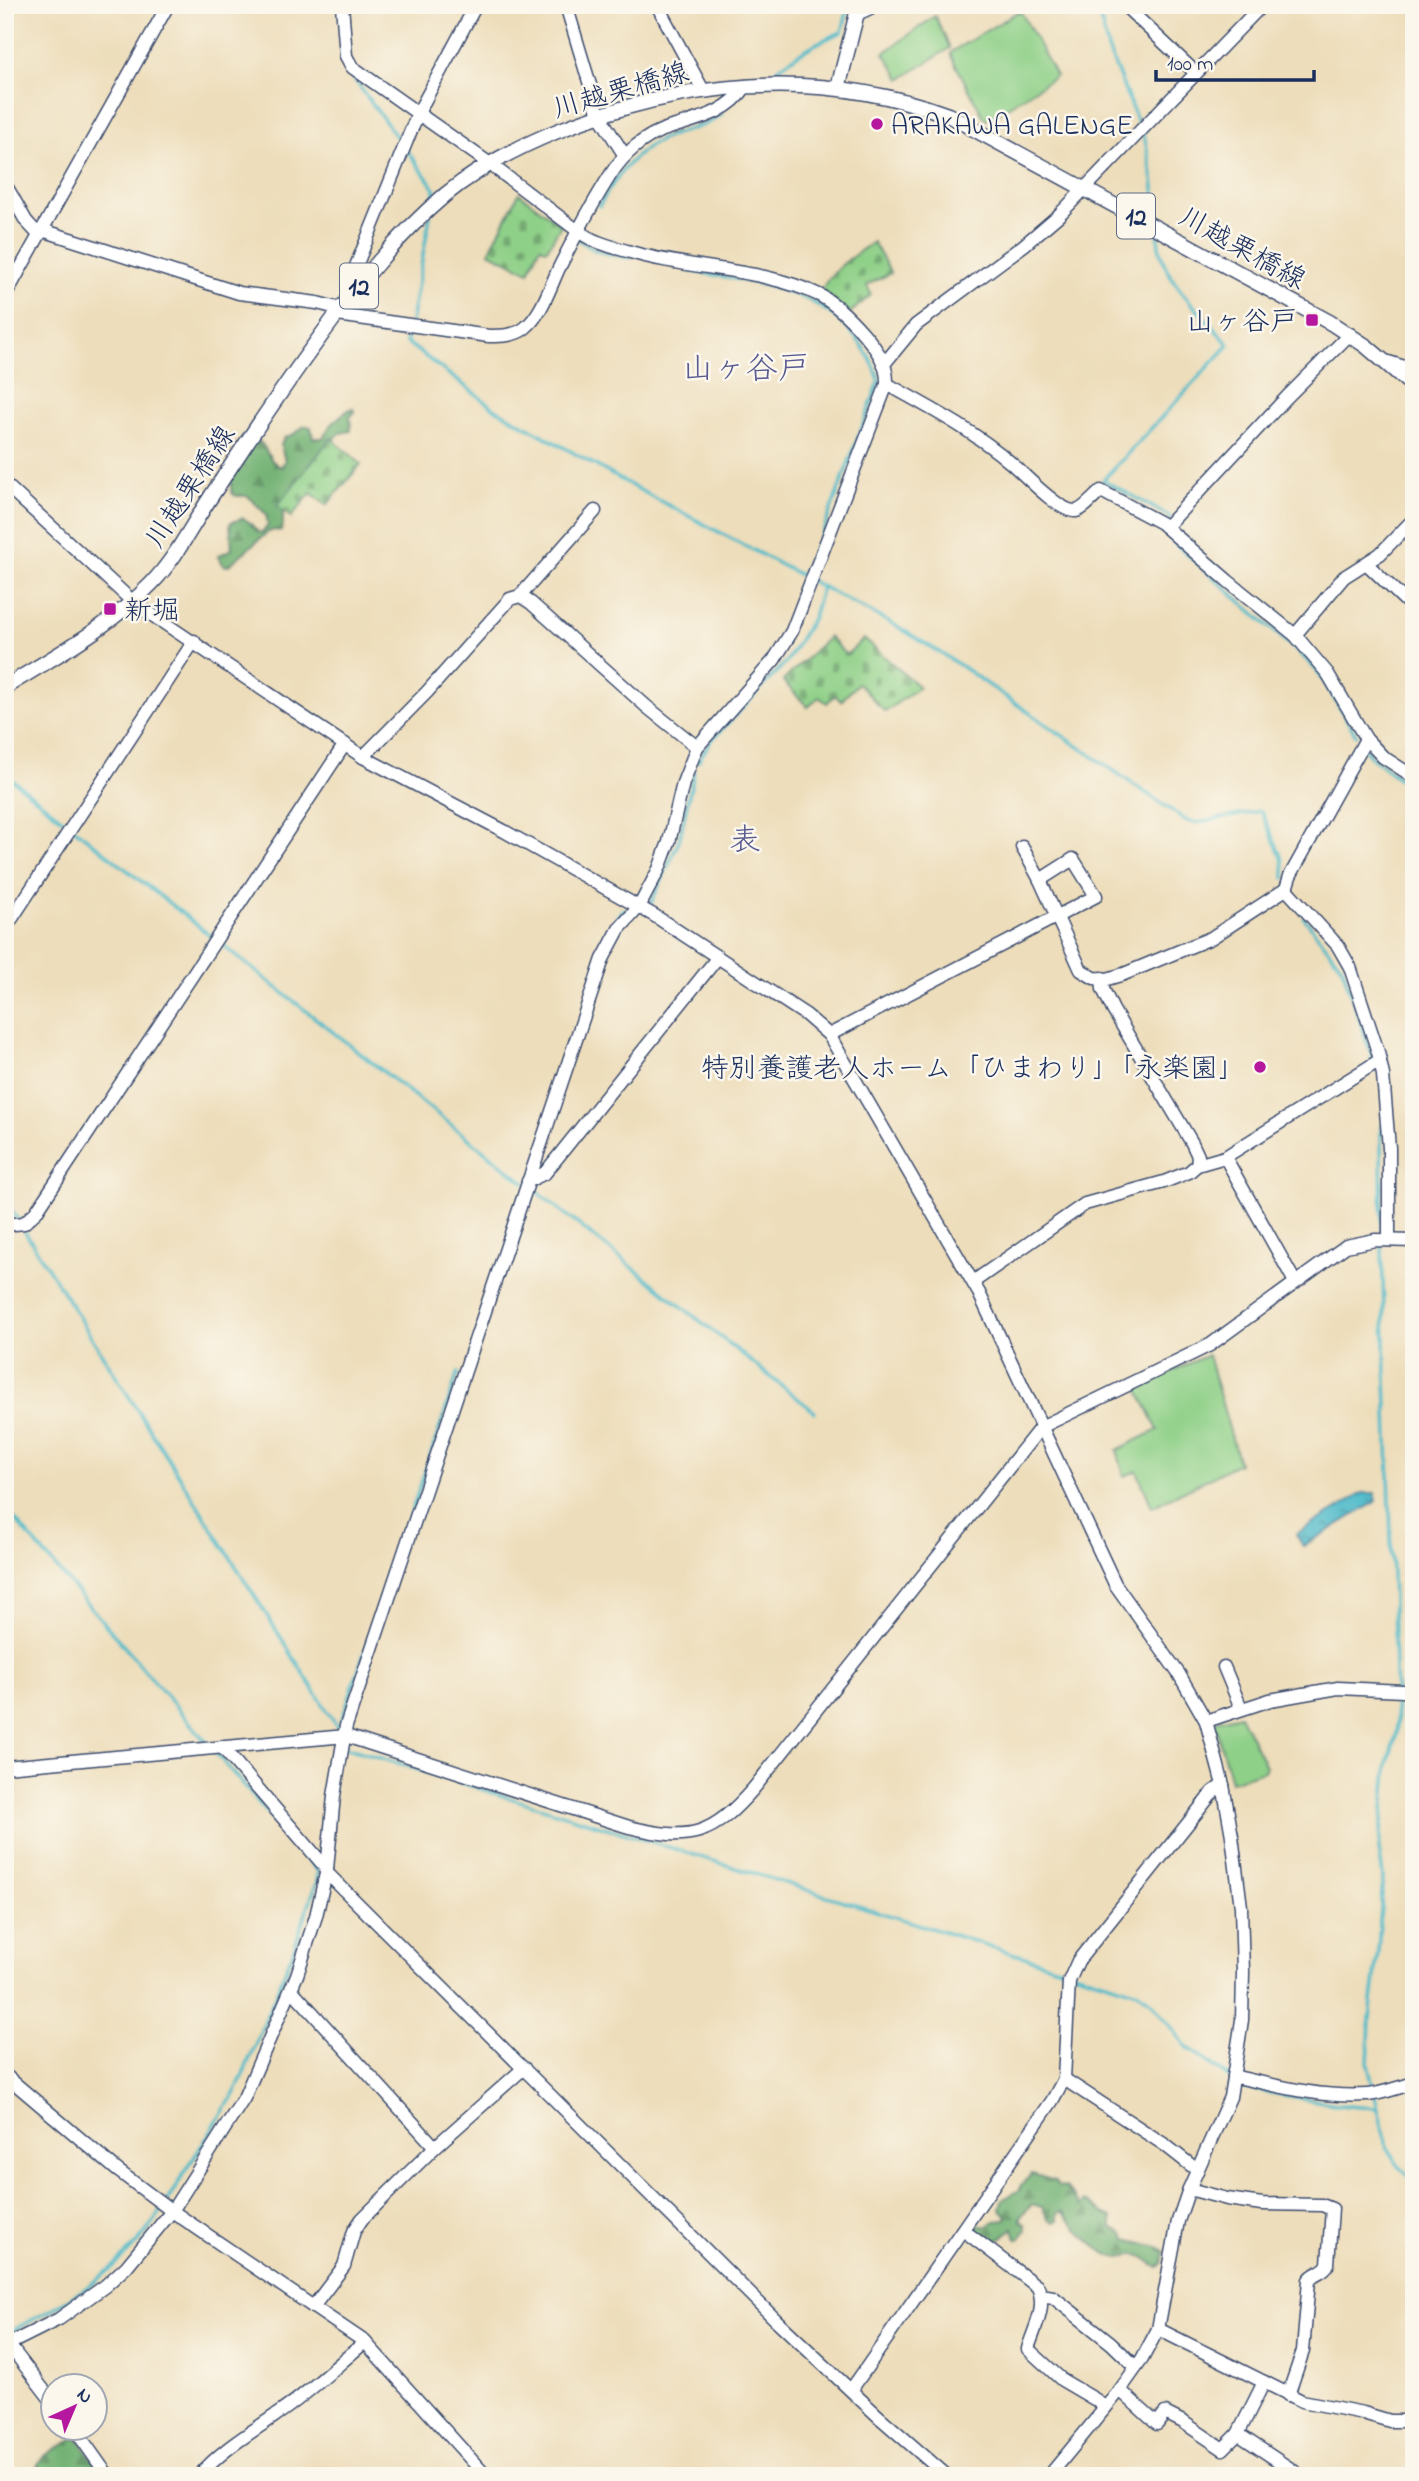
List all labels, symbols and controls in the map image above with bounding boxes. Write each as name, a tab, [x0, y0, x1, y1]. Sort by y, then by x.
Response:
scale bar	[1156, 38, 1314, 82]
text: 100 m	[1167, 50, 1213, 80]
street label: 川越栗橋線	[548, 53, 694, 131]
place label: ARAKAWA GALENGE	[891, 107, 1133, 148]
marker: ARAKAWA GALENGE	[869, 116, 885, 132]
road number: 12	[1117, 194, 1155, 238]
street label: 川越栗橋線	[1170, 198, 1312, 302]
road number: 12	[340, 264, 378, 308]
place label: 山ヶ谷戸	[1186, 303, 1298, 344]
marker: 山ヶ谷戸	[1304, 312, 1320, 328]
district label: 山ヶ谷戸	[682, 347, 810, 394]
street label: 川越栗橋線	[137, 418, 247, 558]
place label: 新堀	[124, 592, 180, 633]
marker: 新堀	[102, 601, 118, 617]
district label: 表	[729, 819, 761, 866]
place label: 特別養護老人ホーム「ひまわり」「永楽園」	[701, 1050, 1246, 1091]
marker: 特別養護老人ホーム「ひまわり」「永楽園」	[1252, 1059, 1268, 1075]
north arrow	[38, 2372, 108, 2442]
text: N	[70, 2382, 98, 2411]

